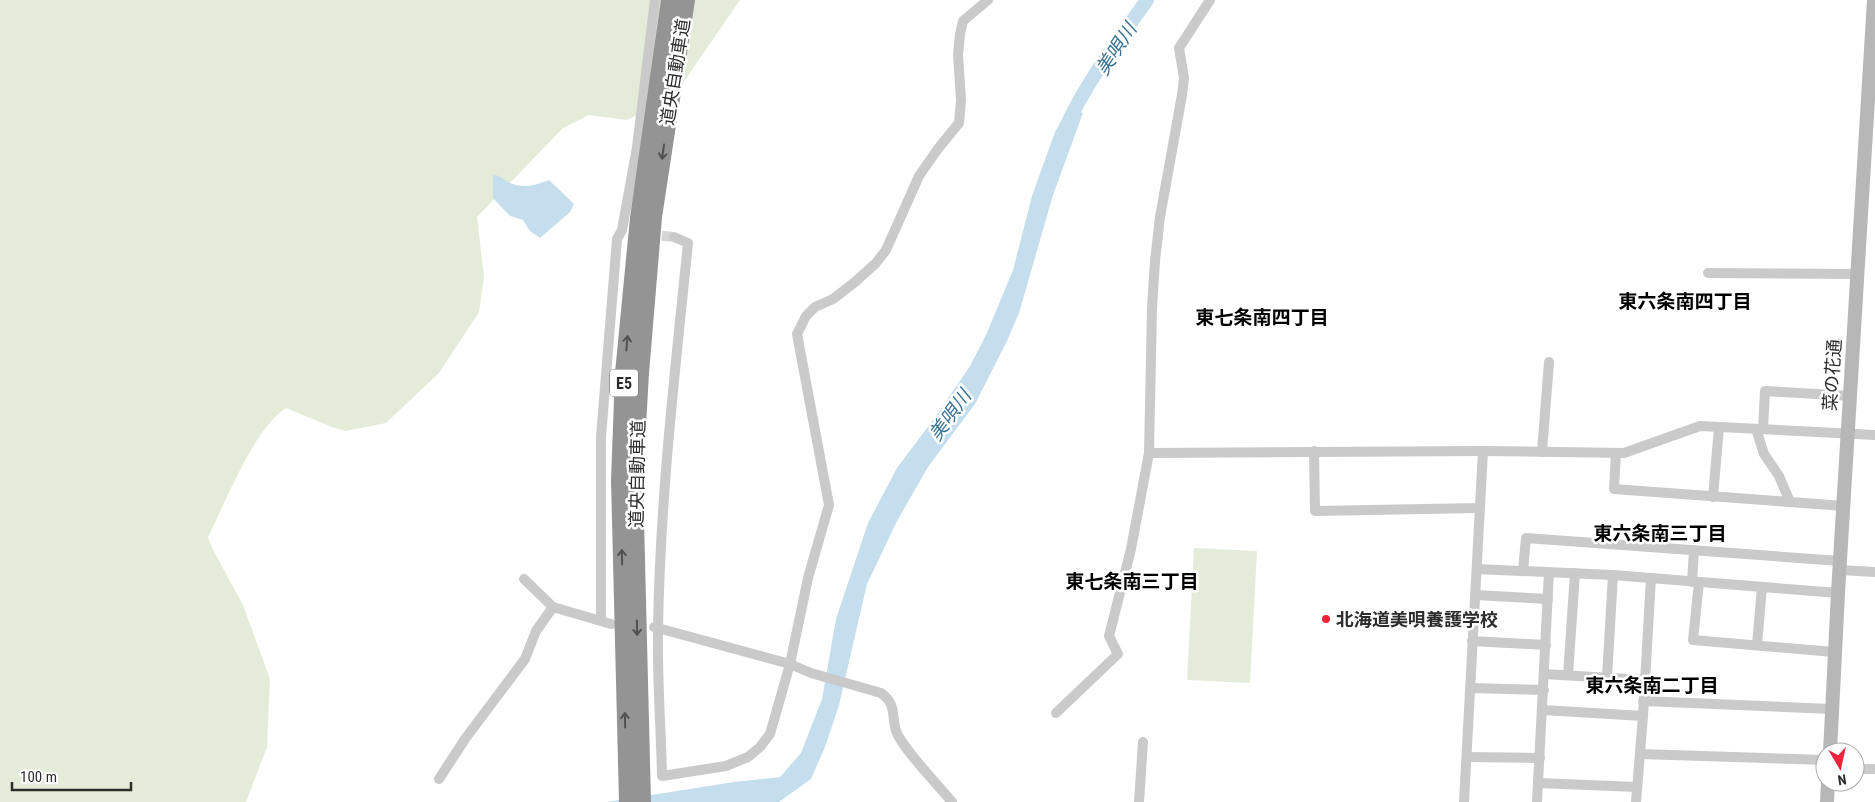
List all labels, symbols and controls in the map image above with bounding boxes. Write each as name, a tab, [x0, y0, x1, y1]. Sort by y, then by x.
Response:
street label: 道央自動車道	[656, 17, 694, 127]
water label: 美唄川	[1091, 17, 1142, 79]
one-way arrow	[657, 144, 667, 160]
district label: 東六条南四丁目	[1618, 290, 1752, 313]
district label: 東七条南四丁目	[1195, 306, 1329, 329]
one-way arrow	[622, 335, 632, 351]
street label: 菜の花通	[1819, 338, 1845, 412]
road number: E5	[610, 369, 638, 396]
water label: 美唄川	[924, 384, 977, 445]
street label: 道央自動車道	[626, 420, 648, 528]
district label: 東六条南三丁目	[1593, 522, 1727, 545]
one-way arrow	[617, 550, 627, 566]
district label: 東七条南三丁目	[1065, 570, 1199, 593]
place label: 北海道美唄養護学校	[1336, 609, 1498, 630]
marker: 北海道美唄養護学校	[1320, 613, 1332, 625]
one-way arrow	[632, 620, 642, 636]
district label: 東六条南二丁目	[1585, 674, 1719, 697]
one-way arrow	[620, 712, 630, 728]
north arrow	[1815, 742, 1865, 792]
scale bar	[12, 760, 131, 792]
text: 100 m	[20, 768, 57, 786]
text: N	[1837, 771, 1848, 788]

